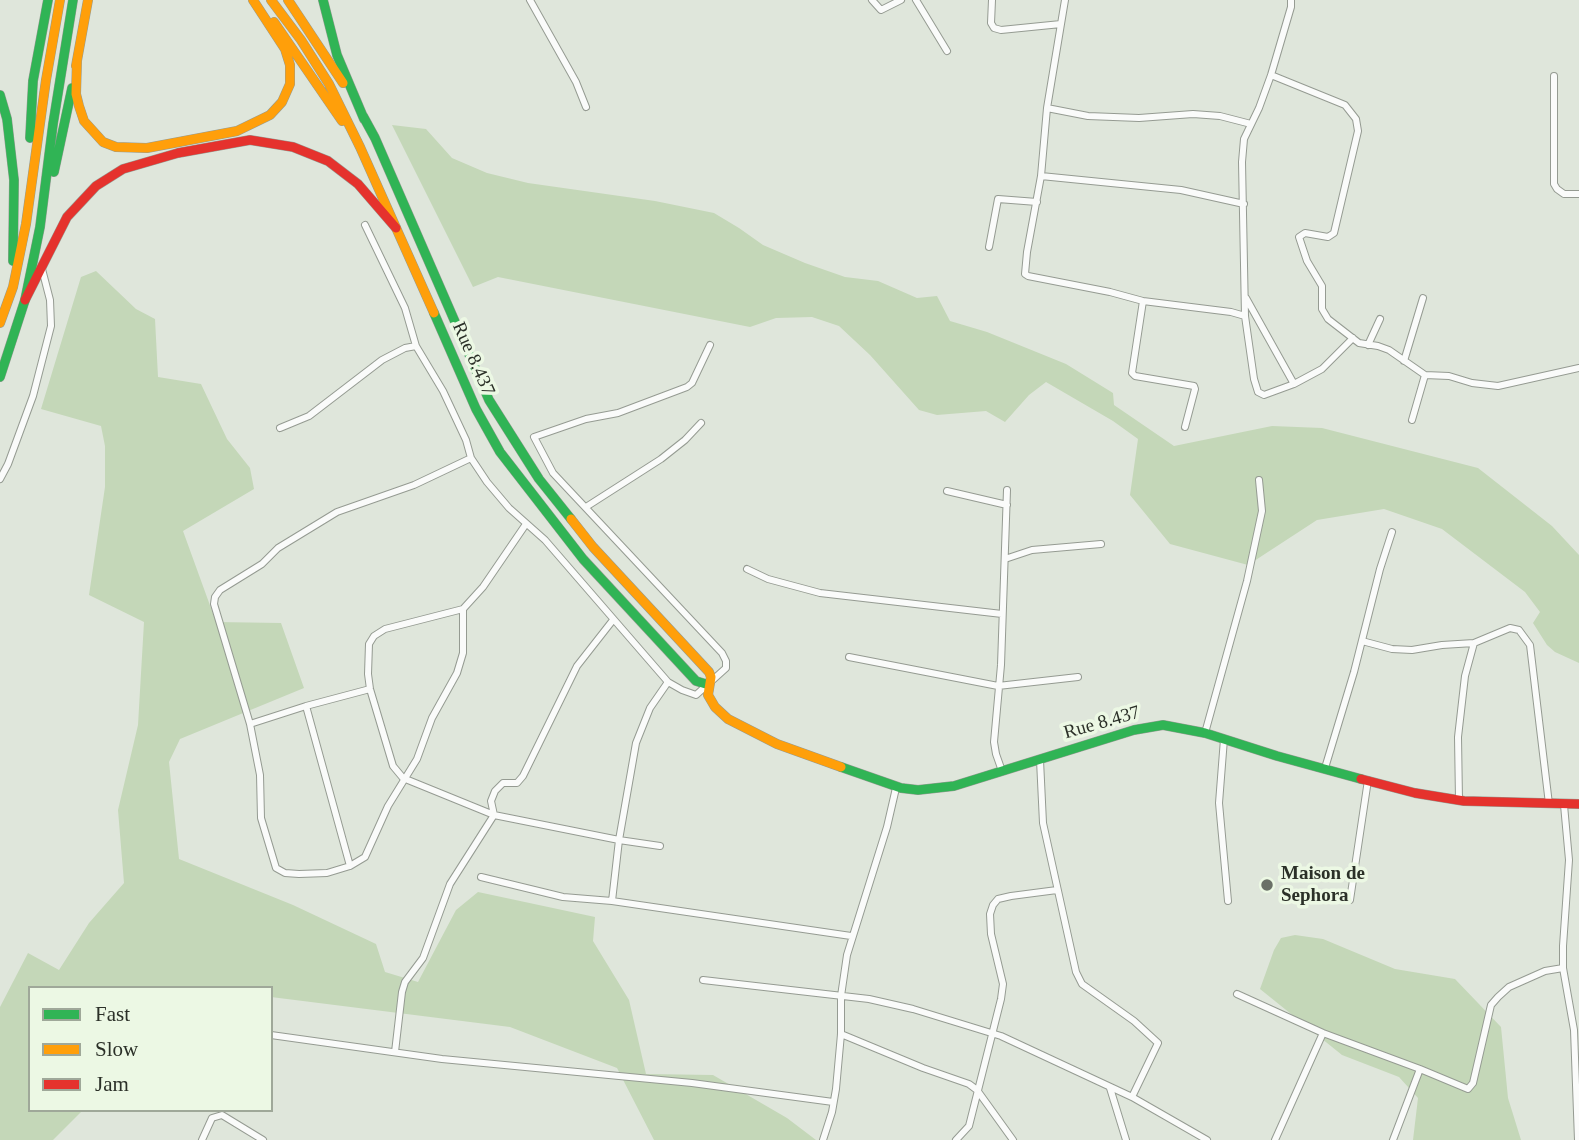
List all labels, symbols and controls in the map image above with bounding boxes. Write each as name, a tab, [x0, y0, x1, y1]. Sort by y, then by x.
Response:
street label: Rue 8.437	[447, 319, 499, 399]
street label: Rue 8.437	[1061, 701, 1143, 745]
place label: Maison de Sephora	[1281, 863, 1365, 907]
marker: Maison de Sephora	[1259, 877, 1275, 893]
legend	[28, 986, 273, 1112]
text: Fast	[95, 1002, 130, 1026]
text: Slow	[95, 1037, 138, 1061]
text: Jam	[95, 1072, 129, 1096]

